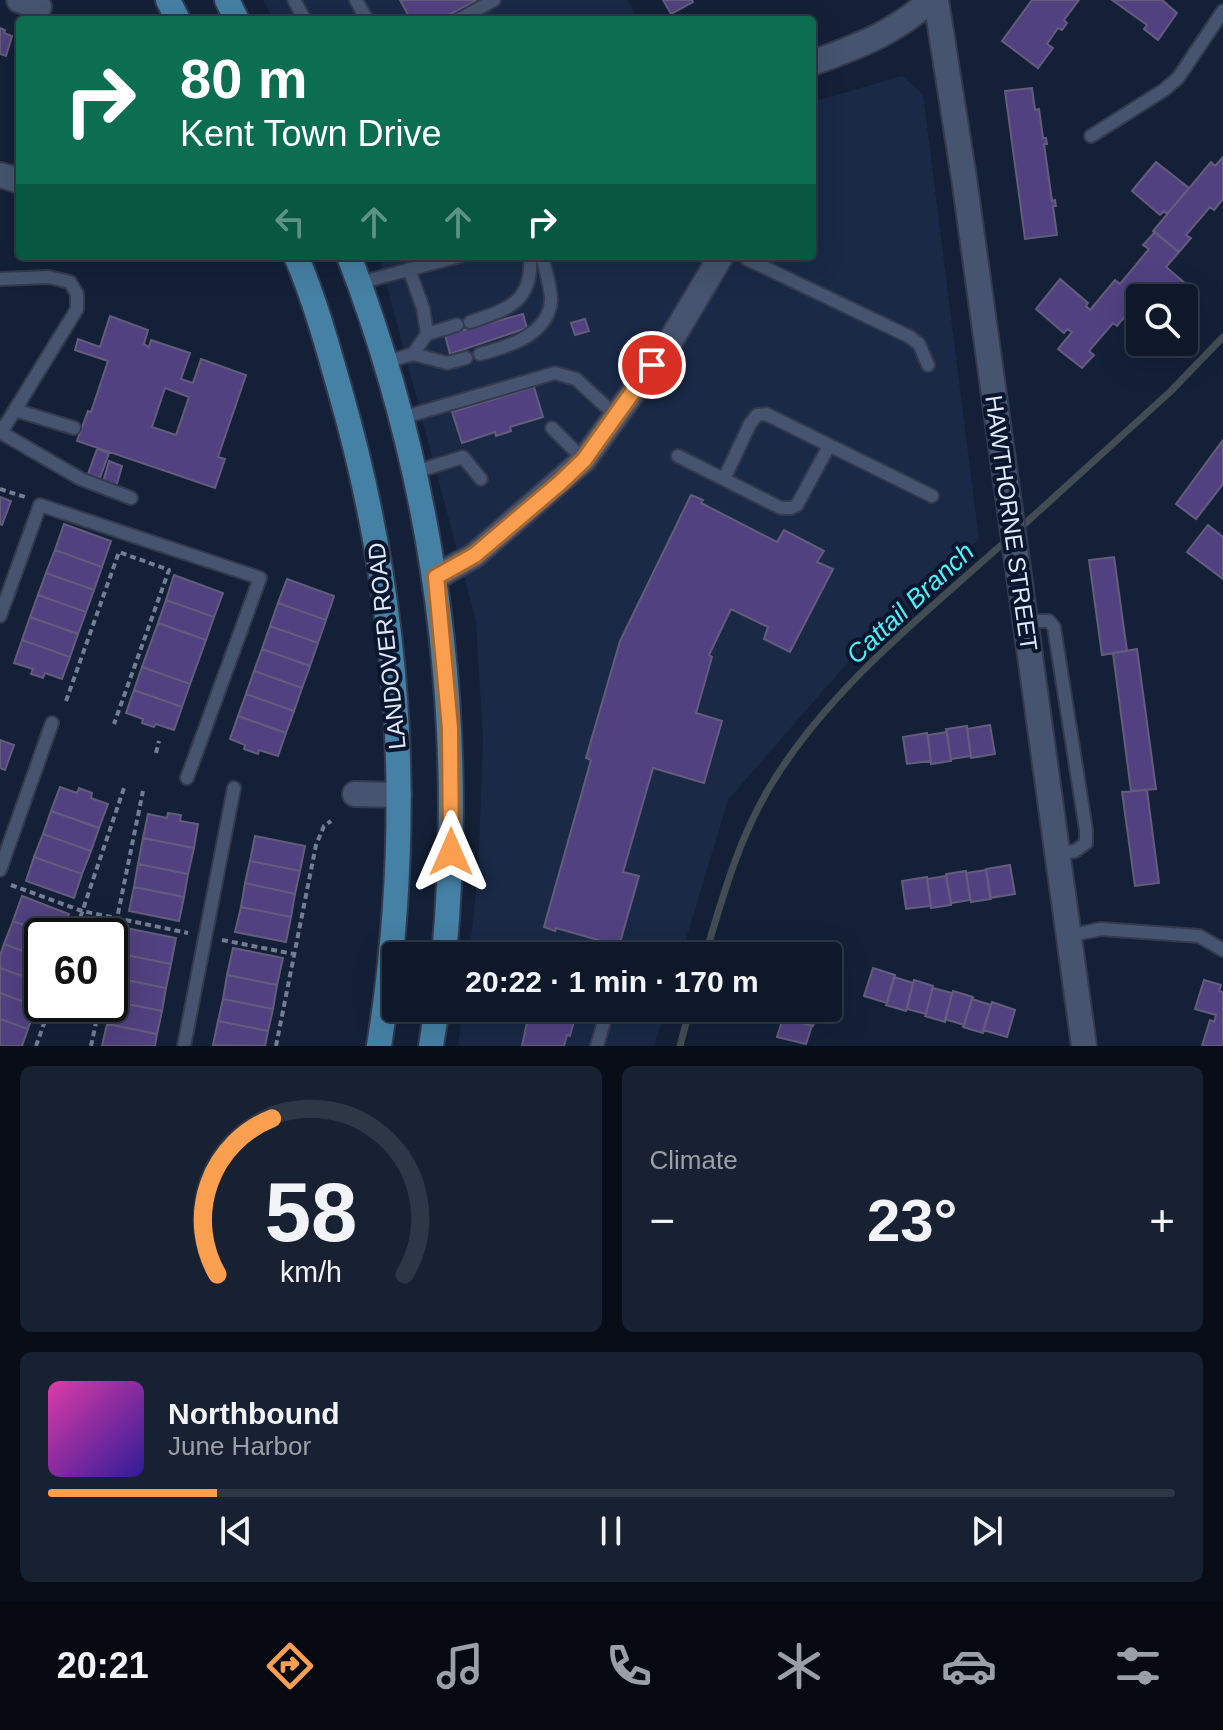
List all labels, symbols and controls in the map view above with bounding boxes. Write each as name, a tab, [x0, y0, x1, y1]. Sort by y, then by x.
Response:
text: 80 m	[180, 47, 308, 110]
icon: right	[48, 48, 152, 152]
text: Kent Town Drive	[180, 113, 441, 154]
icon: left	[268, 200, 312, 244]
icon: ahead	[352, 200, 396, 244]
icon: ahead	[436, 200, 480, 244]
icon: right	[520, 200, 564, 244]
map controls	[1126, 284, 1198, 356]
button: search	[1126, 284, 1198, 356]
pin	[618, 331, 686, 399]
icon: arrive	[630, 343, 674, 387]
street label: HAWTHORNE STREET	[980, 393, 1043, 653]
water label: Cattail Branch	[840, 536, 980, 670]
street label: LANDOVER ROAD	[362, 541, 411, 751]
position arrow	[409, 810, 493, 894]
speed limit sign: 60	[24, 918, 128, 1022]
text: 20:22 · 1 min · 170 m	[465, 965, 759, 998]
text: Climate	[650, 1145, 738, 1175]
text: 58	[264, 1166, 357, 1259]
text: 23°	[867, 1187, 958, 1254]
text: −	[650, 1196, 675, 1245]
text: +	[1149, 1196, 1175, 1245]
text: km/h	[280, 1256, 342, 1288]
text: Northbound	[168, 1397, 340, 1430]
text: June Harbor	[168, 1431, 311, 1461]
icon: previous	[214, 1509, 258, 1553]
icon: pause	[589, 1509, 633, 1553]
icon: next	[965, 1509, 1009, 1553]
icon: directions	[262, 1638, 318, 1694]
icon: music	[432, 1638, 488, 1694]
icon: phone	[601, 1638, 657, 1694]
icon: climate	[771, 1638, 827, 1694]
icon: car	[941, 1638, 997, 1694]
icon: filters	[1110, 1638, 1166, 1694]
text: 20:21	[57, 1645, 149, 1686]

